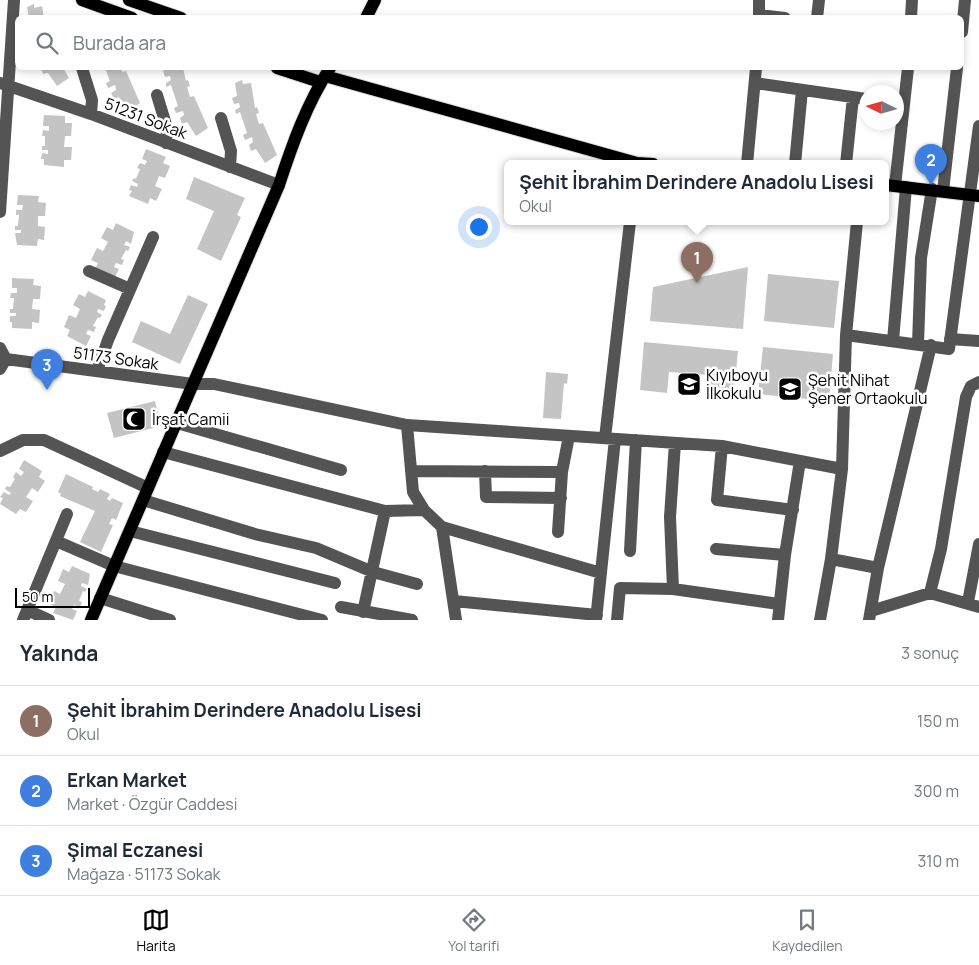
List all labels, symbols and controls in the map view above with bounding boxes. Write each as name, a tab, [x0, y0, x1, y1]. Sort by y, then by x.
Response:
search box	[15, 15, 964, 70]
icon: search	[33, 29, 61, 57]
text: Burada ara	[73, 30, 166, 56]
north arrow	[859, 85, 904, 130]
street label: 51231 Sokak	[101, 92, 192, 144]
pin: 2	[915, 144, 947, 185]
popup	[504, 160, 889, 225]
text: Şehit İbrahim Derindere Anadolu Lisesi	[519, 169, 874, 195]
text: Okul	[519, 195, 552, 217]
your location	[466, 214, 492, 240]
pin: 1	[681, 242, 713, 283]
street label: 51173 Sokak	[72, 341, 161, 375]
pin: 3	[31, 349, 63, 390]
place label: Kıyıboyu İlkokulu	[706, 364, 768, 404]
place label: Şehit Nihat Şener Ortaokulu	[808, 369, 928, 409]
school or university icon: Kıyıboyu İlkokulu	[676, 371, 702, 397]
school or university icon: Şehit Nihat Şener Ortaokulu	[777, 376, 803, 402]
mosque icon: İrşat Camii	[121, 406, 147, 432]
place label: İrşat Camii	[152, 408, 229, 430]
scale bar	[15, 585, 90, 608]
text: 50 m	[22, 587, 53, 606]
text: Yakında	[20, 639, 98, 667]
text: 3 sonuç	[901, 642, 959, 664]
text: Şehit İbrahim Derindere Anadolu Lisesi	[67, 697, 422, 723]
text: 1	[32, 710, 40, 732]
text: 150 m	[917, 710, 959, 732]
text: Okul	[67, 723, 100, 745]
text: Erkan Market	[67, 767, 187, 793]
text: 2	[31, 780, 41, 802]
text: 300 m	[914, 780, 959, 802]
text: Market · Özgür Caddesi	[67, 793, 237, 815]
text: Şimal Eczanesi	[67, 837, 203, 863]
text: 3	[31, 850, 41, 872]
text: 310 m	[917, 850, 959, 872]
text: Mağaza · 51173 Sokak	[67, 863, 221, 885]
tab: Harita	[136, 906, 175, 955]
tab: Yol tarifi	[448, 906, 499, 955]
tab: Kaydedilen	[772, 906, 843, 955]

